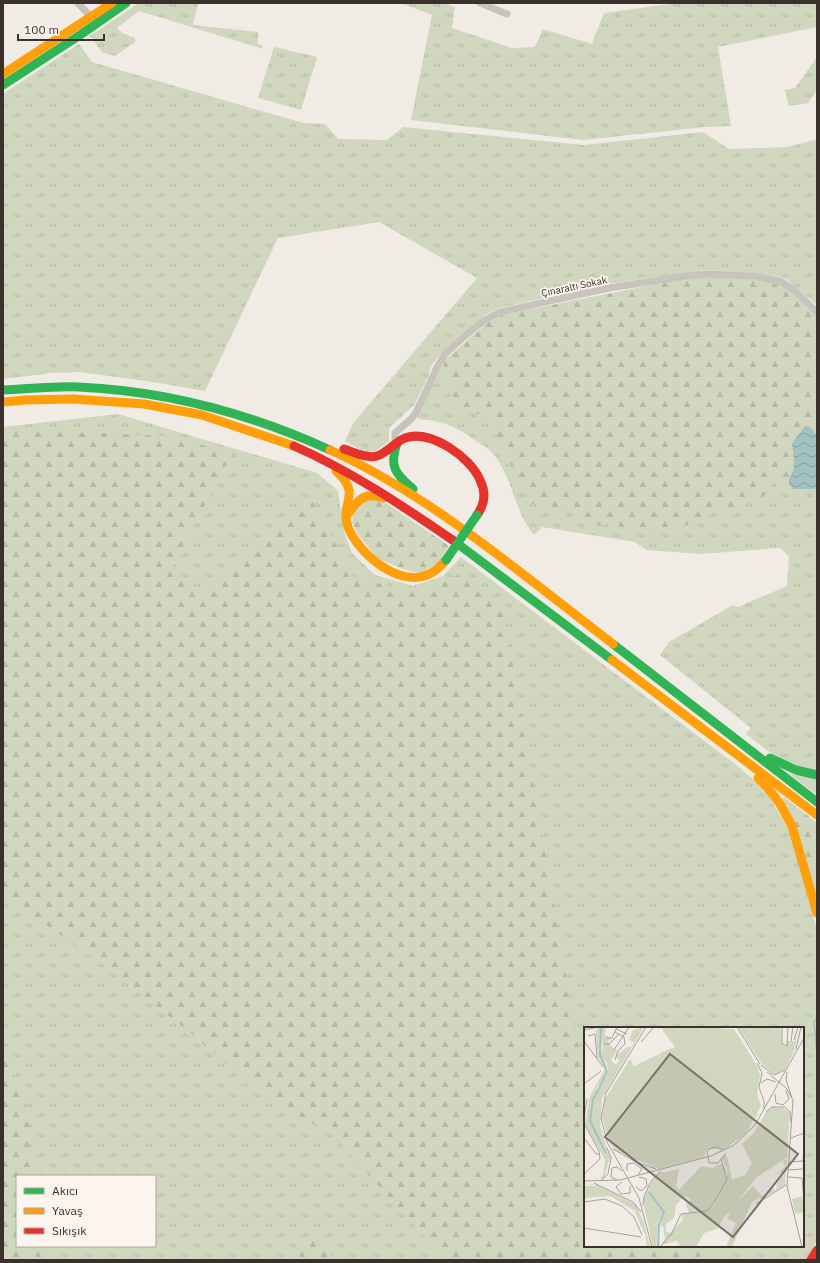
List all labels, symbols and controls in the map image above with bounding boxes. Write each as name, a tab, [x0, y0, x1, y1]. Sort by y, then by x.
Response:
scale bar	[18, 16, 104, 42]
text: 100 m	[24, 22, 59, 37]
street label: Çınaraltı Sokak	[540, 273, 609, 300]
inset map	[584, 1027, 804, 1247]
legend	[16, 1175, 156, 1247]
text: Akıcı	[52, 1183, 78, 1198]
text: Yavaş	[52, 1203, 83, 1218]
text: Sıkışık	[52, 1223, 87, 1238]

